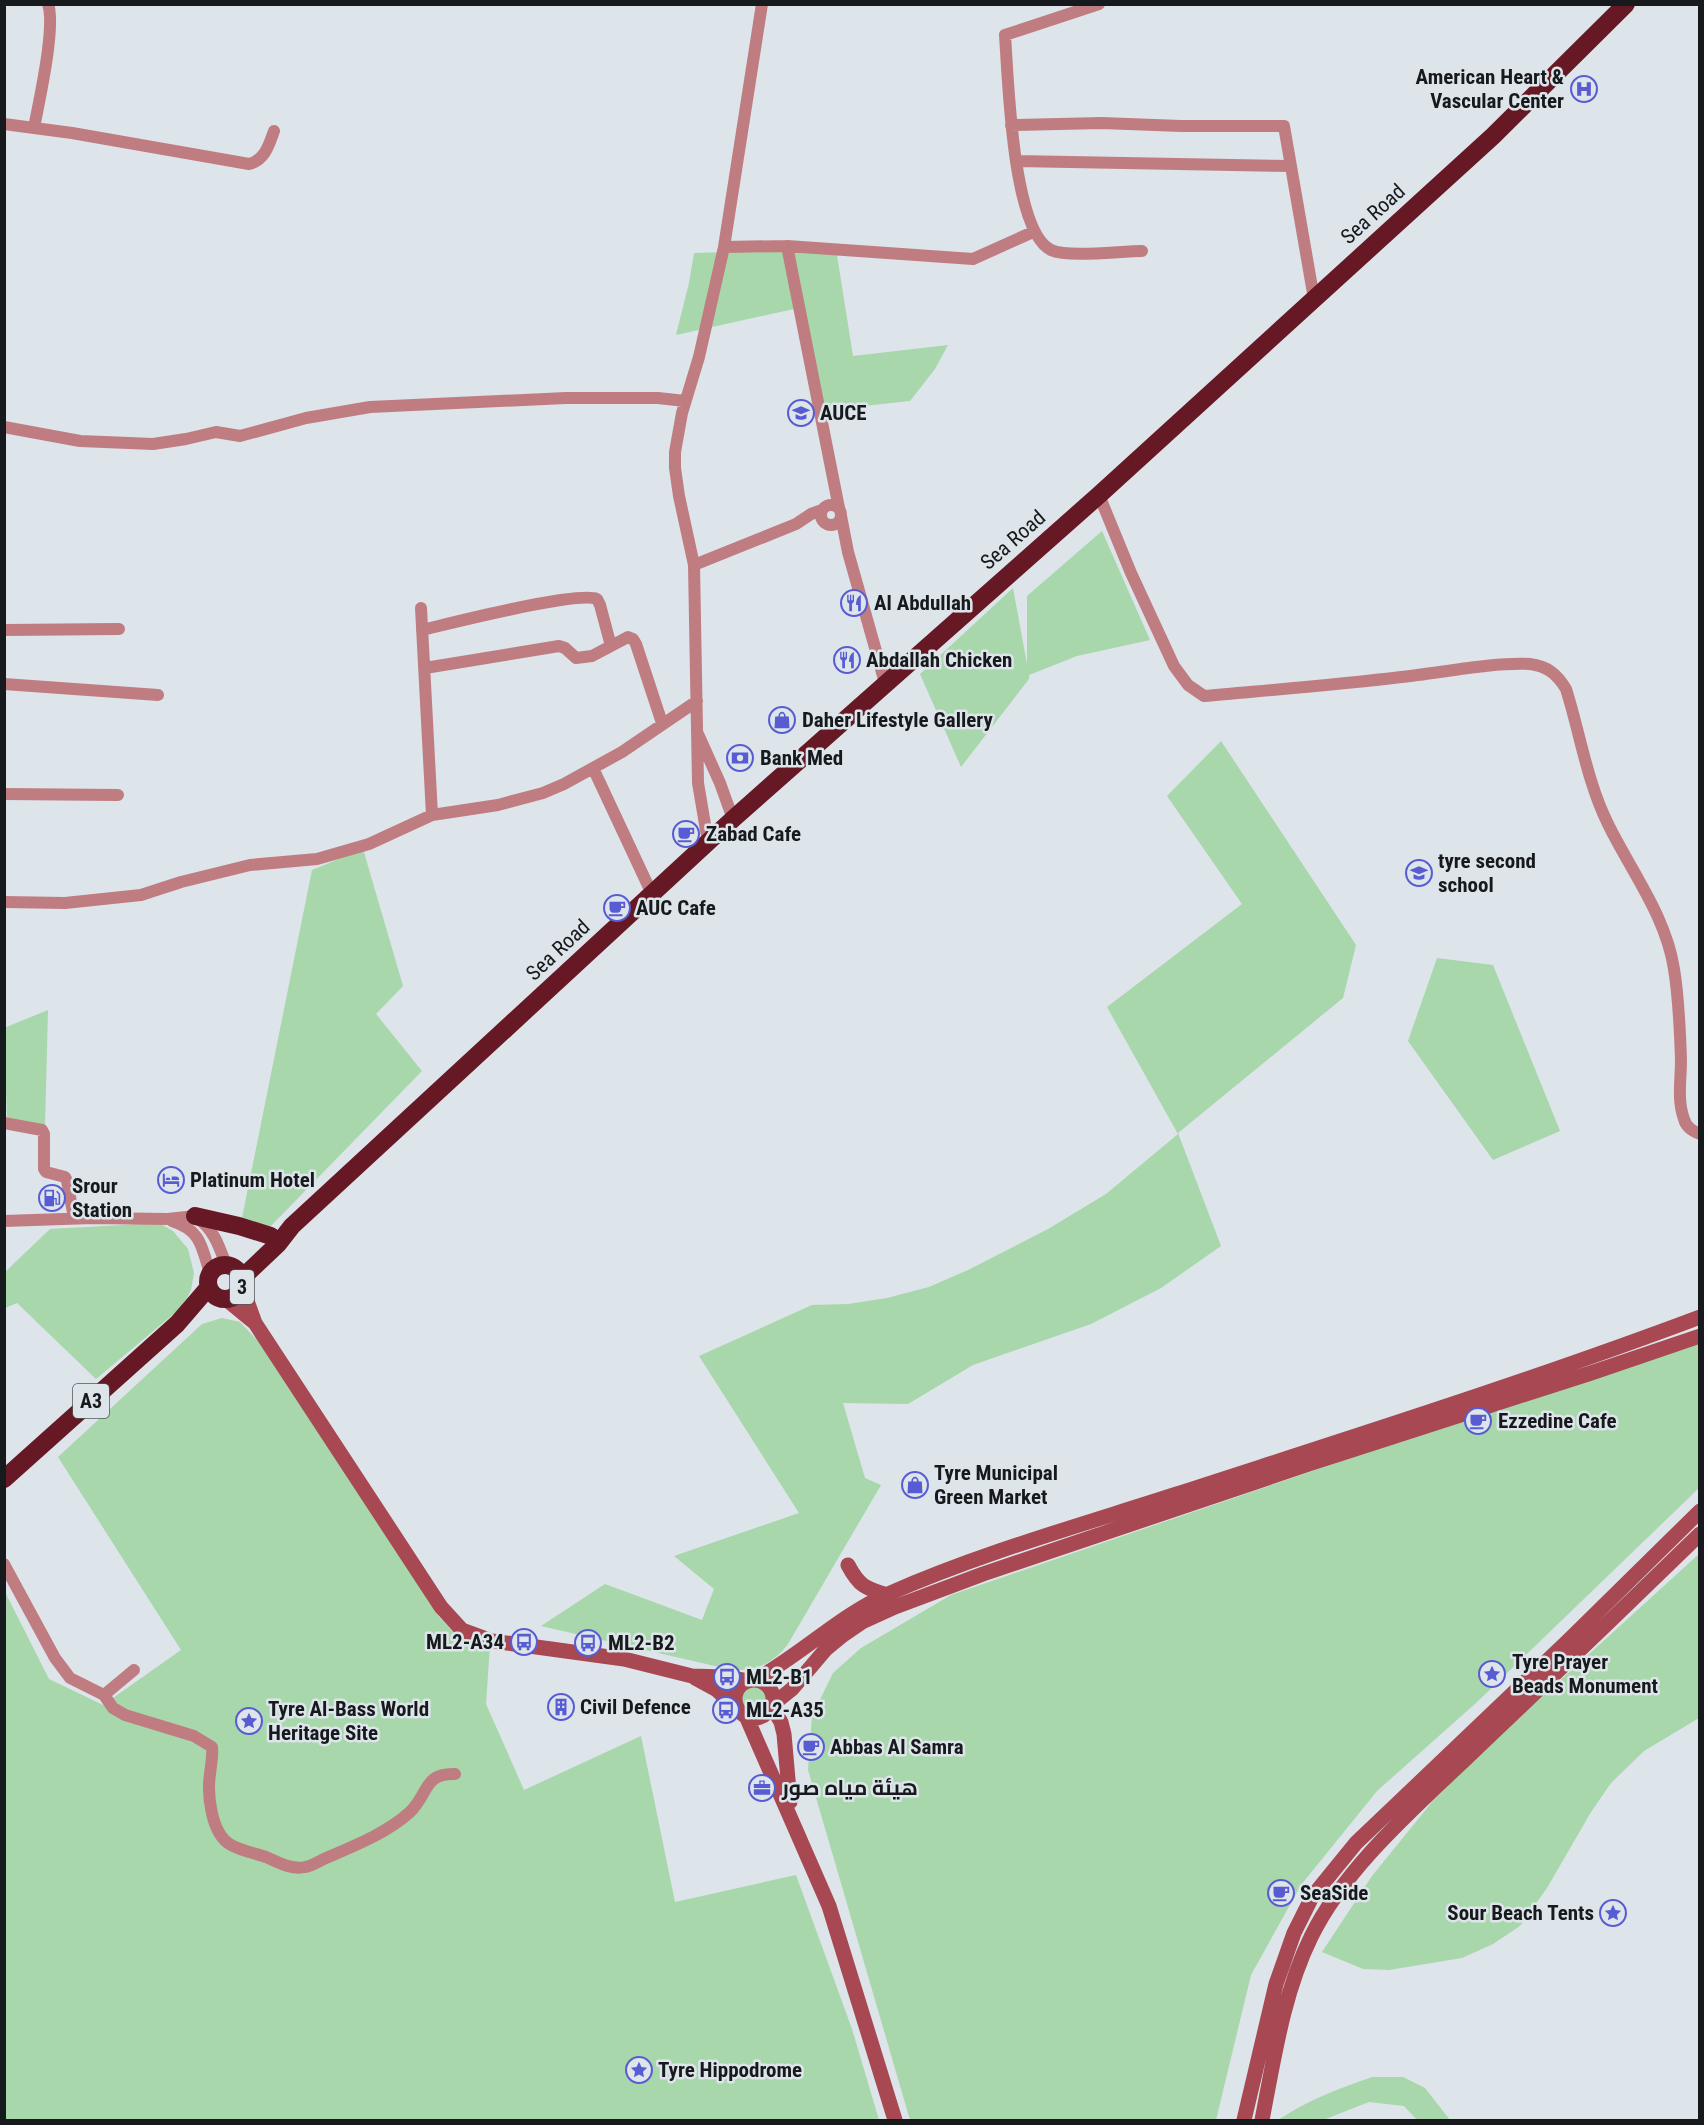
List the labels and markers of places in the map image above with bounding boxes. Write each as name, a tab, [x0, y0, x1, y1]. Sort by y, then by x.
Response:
place label: American Heart & Vascular Center	[1416, 65, 1564, 113]
hospital icon: American Heart & Vascular Center	[1569, 74, 1599, 104]
school or university icon: AUCE	[786, 398, 816, 428]
place label: AUCE	[820, 401, 867, 425]
restaurant icon: Al Abdullah	[839, 588, 869, 618]
place label: Al Abdullah	[874, 591, 971, 615]
restaurant icon: Abdallah Chicken	[832, 645, 862, 675]
place label: Abdallah Chicken	[866, 648, 1012, 672]
shop icon: Daher Lifestyle Gallery	[767, 705, 797, 735]
place label: Daher Lifestyle Gallery	[802, 708, 993, 732]
bank icon: Bank Med	[725, 743, 755, 773]
place label: Bank Med	[760, 746, 843, 770]
cafe icon: Zabad Cafe	[671, 819, 701, 849]
place label: Zabad Cafe	[706, 822, 801, 846]
place label: tyre second school	[1438, 849, 1536, 897]
school or university icon: tyre second school	[1404, 858, 1434, 888]
cafe icon: AUC Cafe	[602, 893, 632, 923]
place label: AUC Cafe	[636, 896, 716, 920]
hotel icon: Platinum Hotel	[156, 1165, 186, 1195]
place label: Platinum Hotel	[190, 1168, 315, 1192]
place label: Srour Station	[72, 1174, 132, 1222]
fuel station icon: Srour Station	[37, 1183, 67, 1213]
cafe icon: Ezzedine Cafe	[1463, 1406, 1493, 1436]
place label: Ezzedine Cafe	[1498, 1409, 1617, 1433]
place label: Tyre Municipal Green Market	[934, 1461, 1058, 1509]
shop icon: Tyre Municipal Green Market	[900, 1470, 930, 1500]
bus stop icon: ML2-A34	[509, 1627, 539, 1657]
bus stop icon: ML2-B2	[573, 1628, 603, 1658]
place label: ML2-A34	[426, 1630, 504, 1654]
place label: ML2-B2	[608, 1631, 675, 1655]
place label: Tyre Prayer Beads Monument	[1512, 1650, 1658, 1698]
place icon: Tyre Prayer Beads Monument	[1477, 1659, 1507, 1689]
bus stop icon: ML2-B1	[712, 1662, 742, 1692]
place label: ML2-B1	[746, 1665, 813, 1689]
building icon: Civil Defence	[546, 1692, 576, 1722]
place label: Civil Defence	[580, 1695, 691, 1719]
bus stop icon: ML2-A35	[711, 1695, 741, 1725]
place label: Tyre Al-Bass World Heritage Site	[268, 1697, 429, 1745]
place label: ML2-A35	[746, 1698, 824, 1722]
place icon: Tyre Al-Bass World Heritage Site	[234, 1706, 264, 1736]
cafe icon: Abbas Al Samra	[796, 1732, 826, 1762]
place label: Abbas Al Samra	[830, 1735, 964, 1759]
office icon: هيئة مياه صور	[747, 1773, 777, 1803]
place label: هيئة مياه صور	[781, 1776, 918, 1801]
cafe icon: SeaSide	[1266, 1878, 1296, 1908]
place label: SeaSide	[1300, 1881, 1368, 1905]
place icon: Sour Beach Tents	[1598, 1898, 1628, 1928]
place label: Sour Beach Tents	[1447, 1901, 1594, 1925]
place icon: Tyre Hippodrome	[624, 2055, 654, 2085]
place label: Tyre Hippodrome	[658, 2058, 802, 2082]

